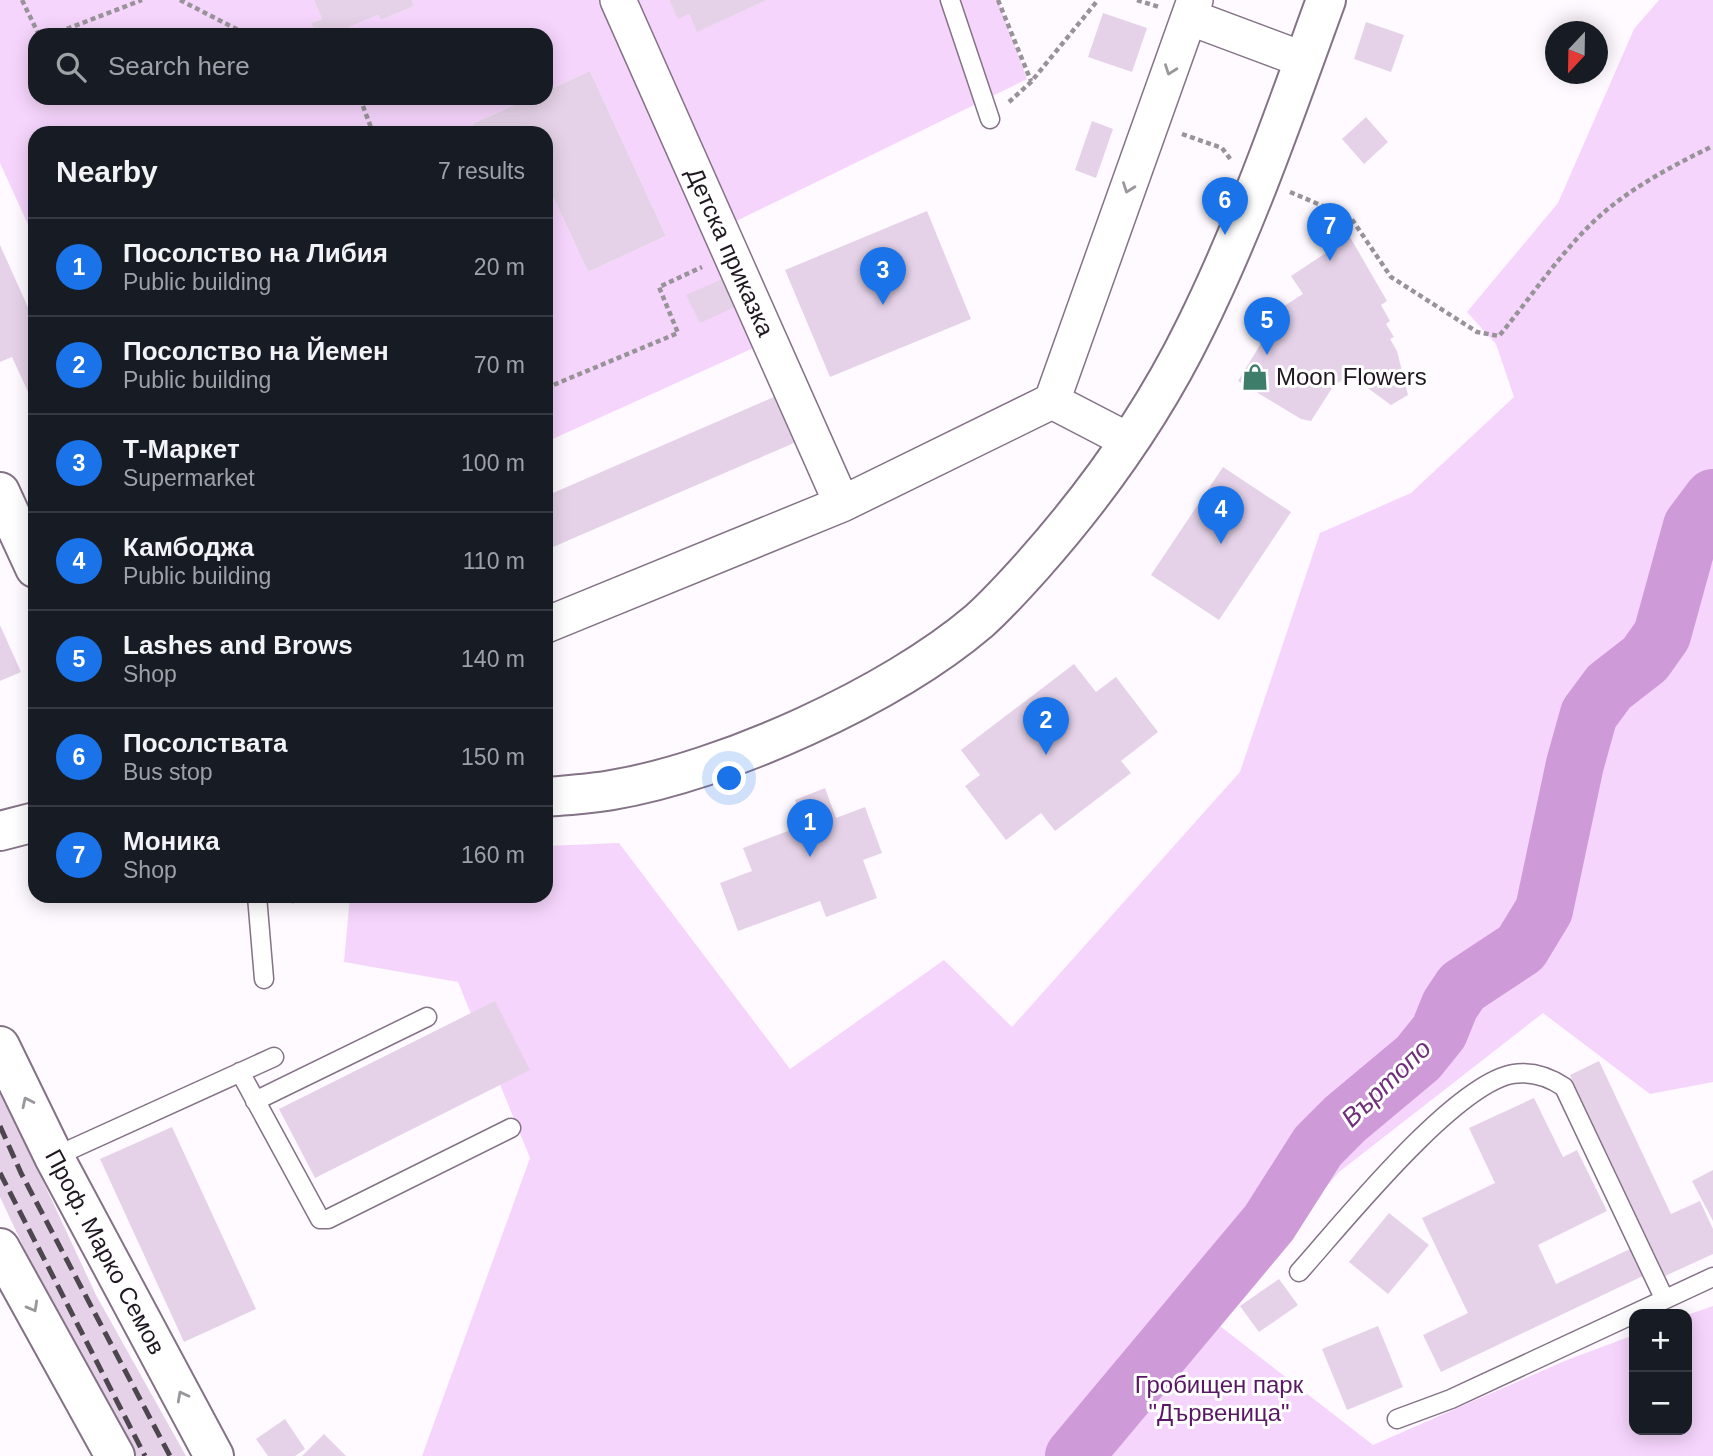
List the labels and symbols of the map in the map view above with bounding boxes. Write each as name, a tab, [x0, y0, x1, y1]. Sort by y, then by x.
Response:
north arrow	[1545, 21, 1608, 84]
one-way arrow	[1164, 64, 1178, 76]
street label: Детска приказка	[681, 163, 780, 341]
pin: 6	[1202, 177, 1248, 235]
one-way arrow	[1122, 181, 1136, 193]
pin: 7	[1307, 203, 1353, 261]
pin: 3	[860, 247, 906, 305]
pin: 5	[1244, 297, 1290, 355]
shop icon: Moon Flowers	[1240, 362, 1270, 392]
place label: Moon Flowers	[1276, 363, 1427, 390]
pin: 4	[1198, 486, 1244, 544]
pin: 2	[1023, 697, 1069, 755]
your location	[712, 761, 746, 795]
pin: 1	[787, 799, 833, 857]
water label: Въртопо	[1335, 1033, 1437, 1133]
one-way arrow	[21, 1097, 35, 1109]
street label: Проф. Марко Семов	[40, 1145, 171, 1359]
one-way arrow	[25, 1300, 38, 1313]
park label: Гробищен парк "Дървеница"	[1135, 1371, 1304, 1426]
one-way arrow	[177, 1391, 190, 1403]

